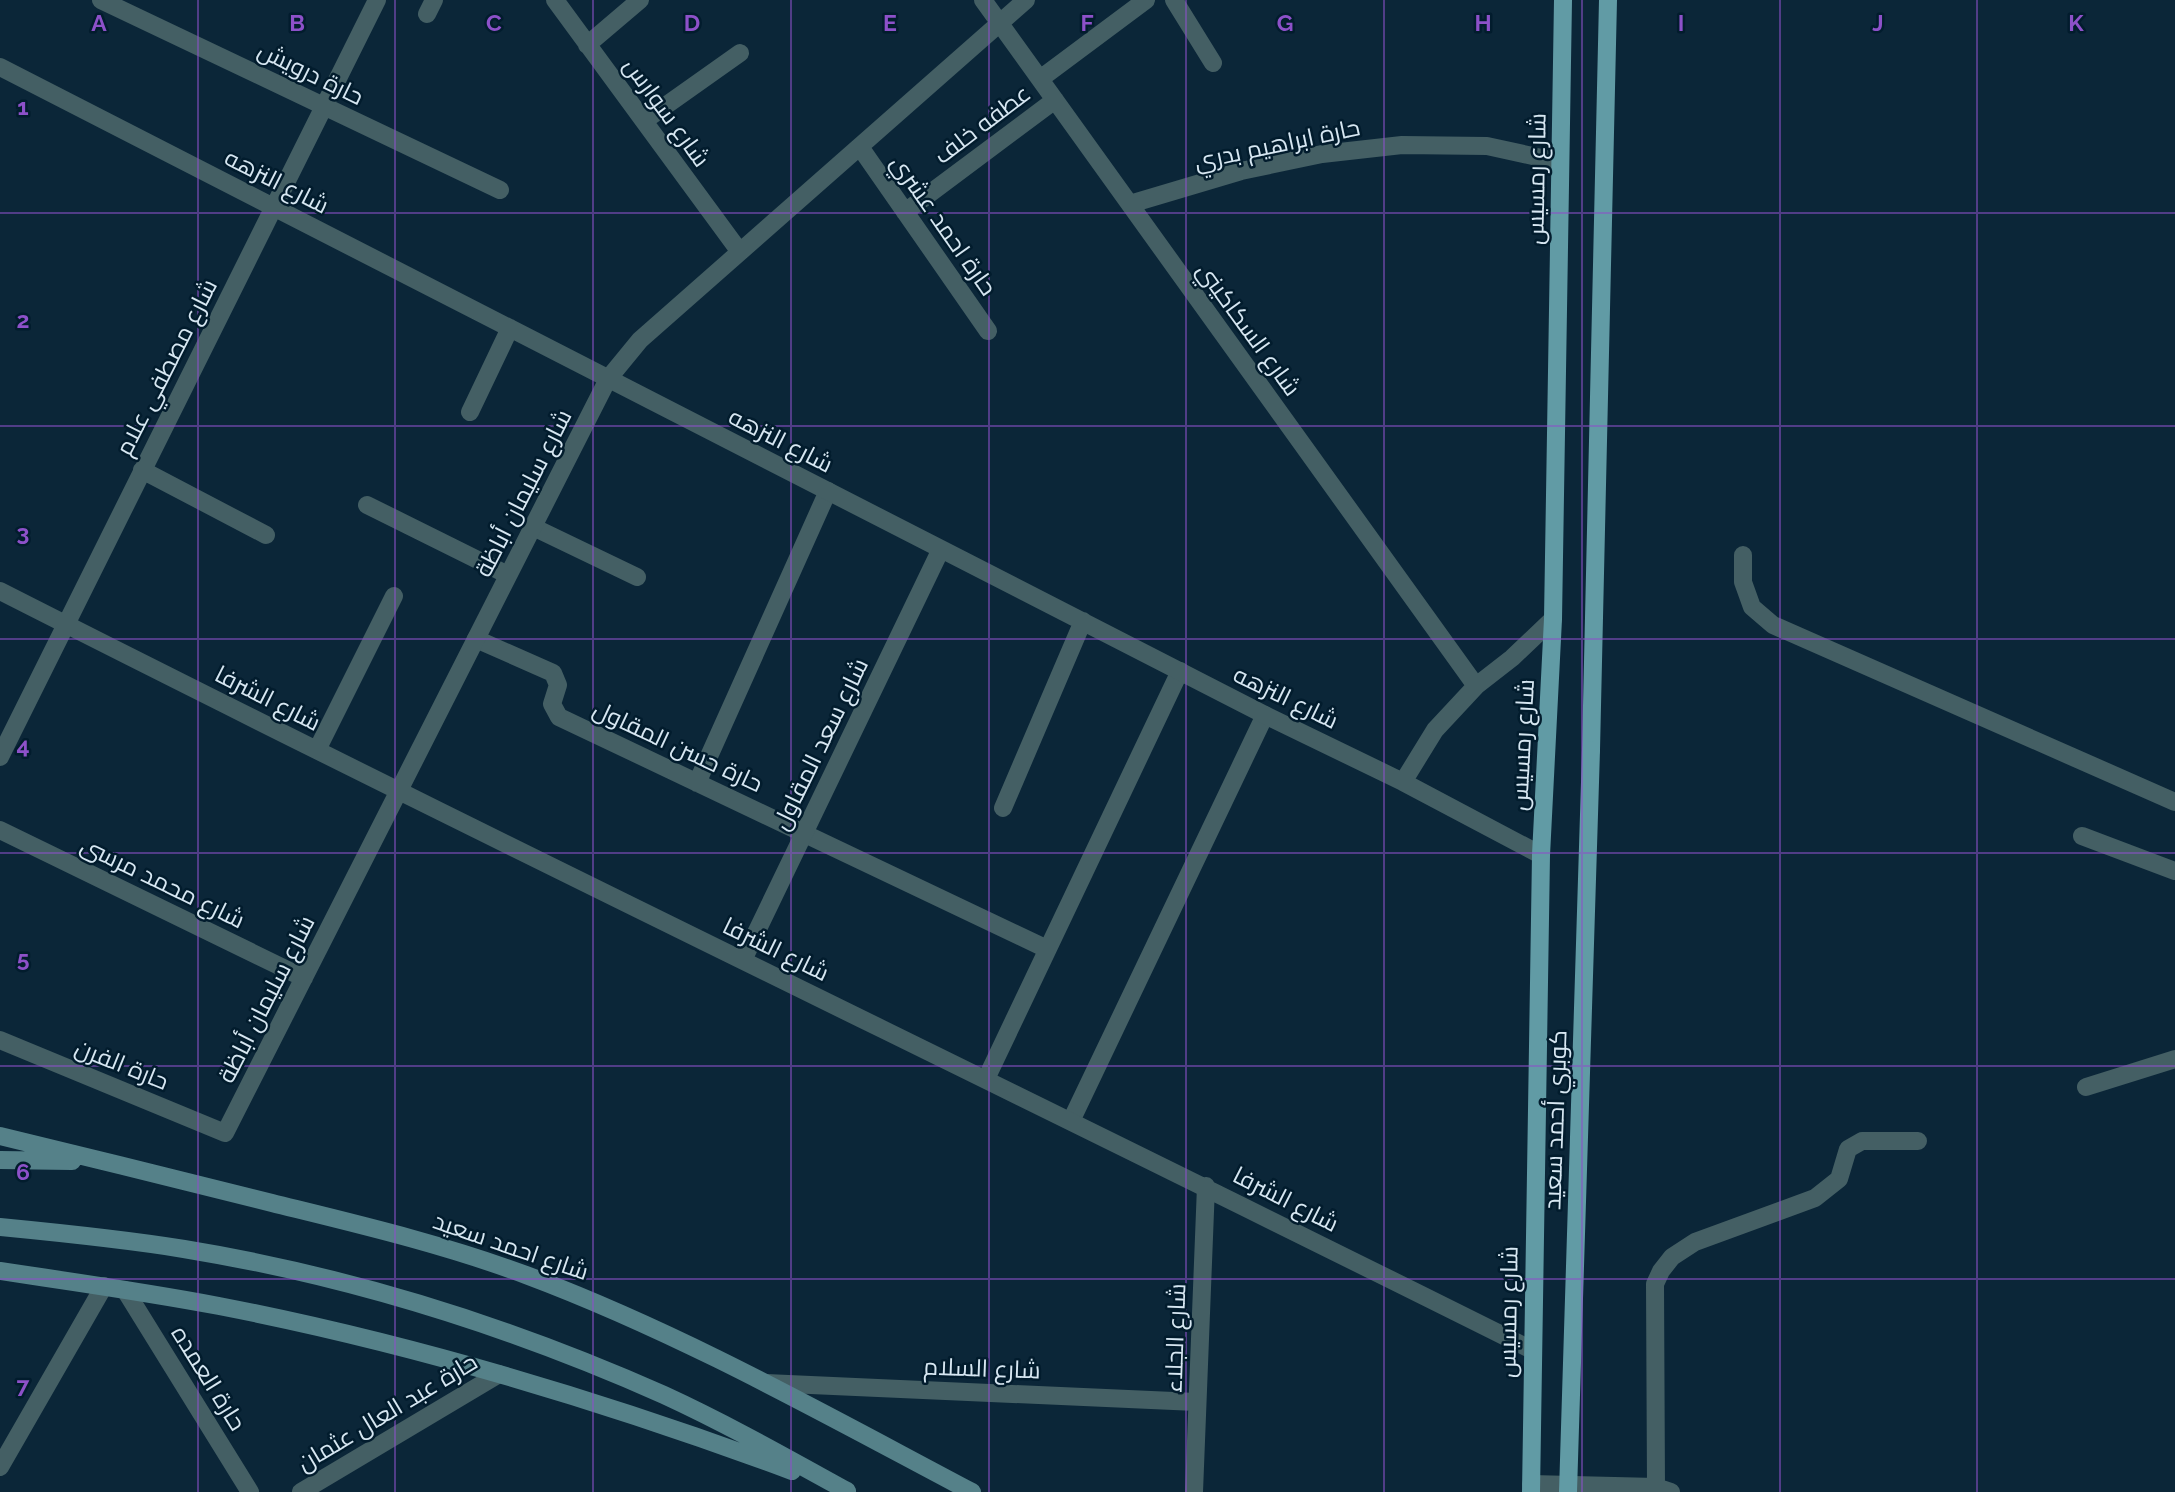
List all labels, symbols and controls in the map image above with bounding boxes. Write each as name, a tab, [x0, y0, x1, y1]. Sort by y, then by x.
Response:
text: A	[91, 9, 107, 36]
text: B	[289, 9, 305, 36]
text: C	[486, 9, 502, 36]
text: D	[684, 9, 700, 36]
text: E	[883, 9, 897, 36]
text: F	[1080, 9, 1094, 36]
text: G	[1277, 9, 1293, 36]
text: H	[1474, 9, 1492, 36]
text: I	[1678, 9, 1684, 36]
text: J	[1872, 9, 1884, 36]
text: K	[2068, 9, 2084, 36]
street label: حارة درويش	[253, 35, 369, 111]
street label: شارع سوارس	[616, 52, 716, 174]
street label: عطفه خلف	[928, 78, 1036, 170]
text: 1	[17, 93, 29, 120]
street label: حارة ابراهيم بدري	[1192, 112, 1363, 180]
street label: شارع رمسيس	[1520, 113, 1554, 245]
street label: شارع النزهه	[219, 142, 334, 221]
street label: حارة احمد عشري	[882, 149, 1003, 303]
street label: شارع السكاكيني	[1187, 257, 1307, 404]
street label: شارع مصطفي علام	[109, 274, 228, 462]
text: 2	[17, 306, 29, 333]
street label: شارع النزهه	[723, 401, 838, 480]
street label: شارع سليمان أباظة	[467, 404, 579, 582]
text: 3	[17, 519, 29, 546]
street label: شارع سعد المقاول	[766, 653, 876, 835]
street label: شارع الشرفا	[209, 659, 326, 739]
street label: شارع النزهه	[1228, 659, 1343, 737]
street label: شارع رمسيس	[1504, 678, 1542, 812]
street label: حارة حسن المقاول	[588, 694, 768, 798]
text: 4	[16, 732, 30, 759]
street label: شارع محمد مرسى	[75, 830, 250, 936]
street label: شارع سليمان أباظة	[210, 910, 322, 1088]
street label: شارع الشرفا	[717, 911, 834, 989]
text: 5	[17, 945, 30, 972]
street label: كوبري أحمد سعيد	[1536, 1029, 1577, 1211]
street label: حارة الفرن	[71, 1032, 173, 1096]
text: 6	[16, 1158, 30, 1185]
street label: شارع الشرفا	[1227, 1160, 1344, 1240]
street label: شارع احمد سعيد	[429, 1206, 593, 1288]
street label: شارع رمسيس	[1492, 1246, 1526, 1378]
street label: شارع الجلاء	[1159, 1283, 1193, 1393]
street label: حارة العمده	[165, 1320, 253, 1436]
street label: حارة عبد العال عثمان	[292, 1347, 482, 1477]
street label: شارع السلام	[923, 1351, 1041, 1387]
text: 7	[17, 1371, 30, 1398]

